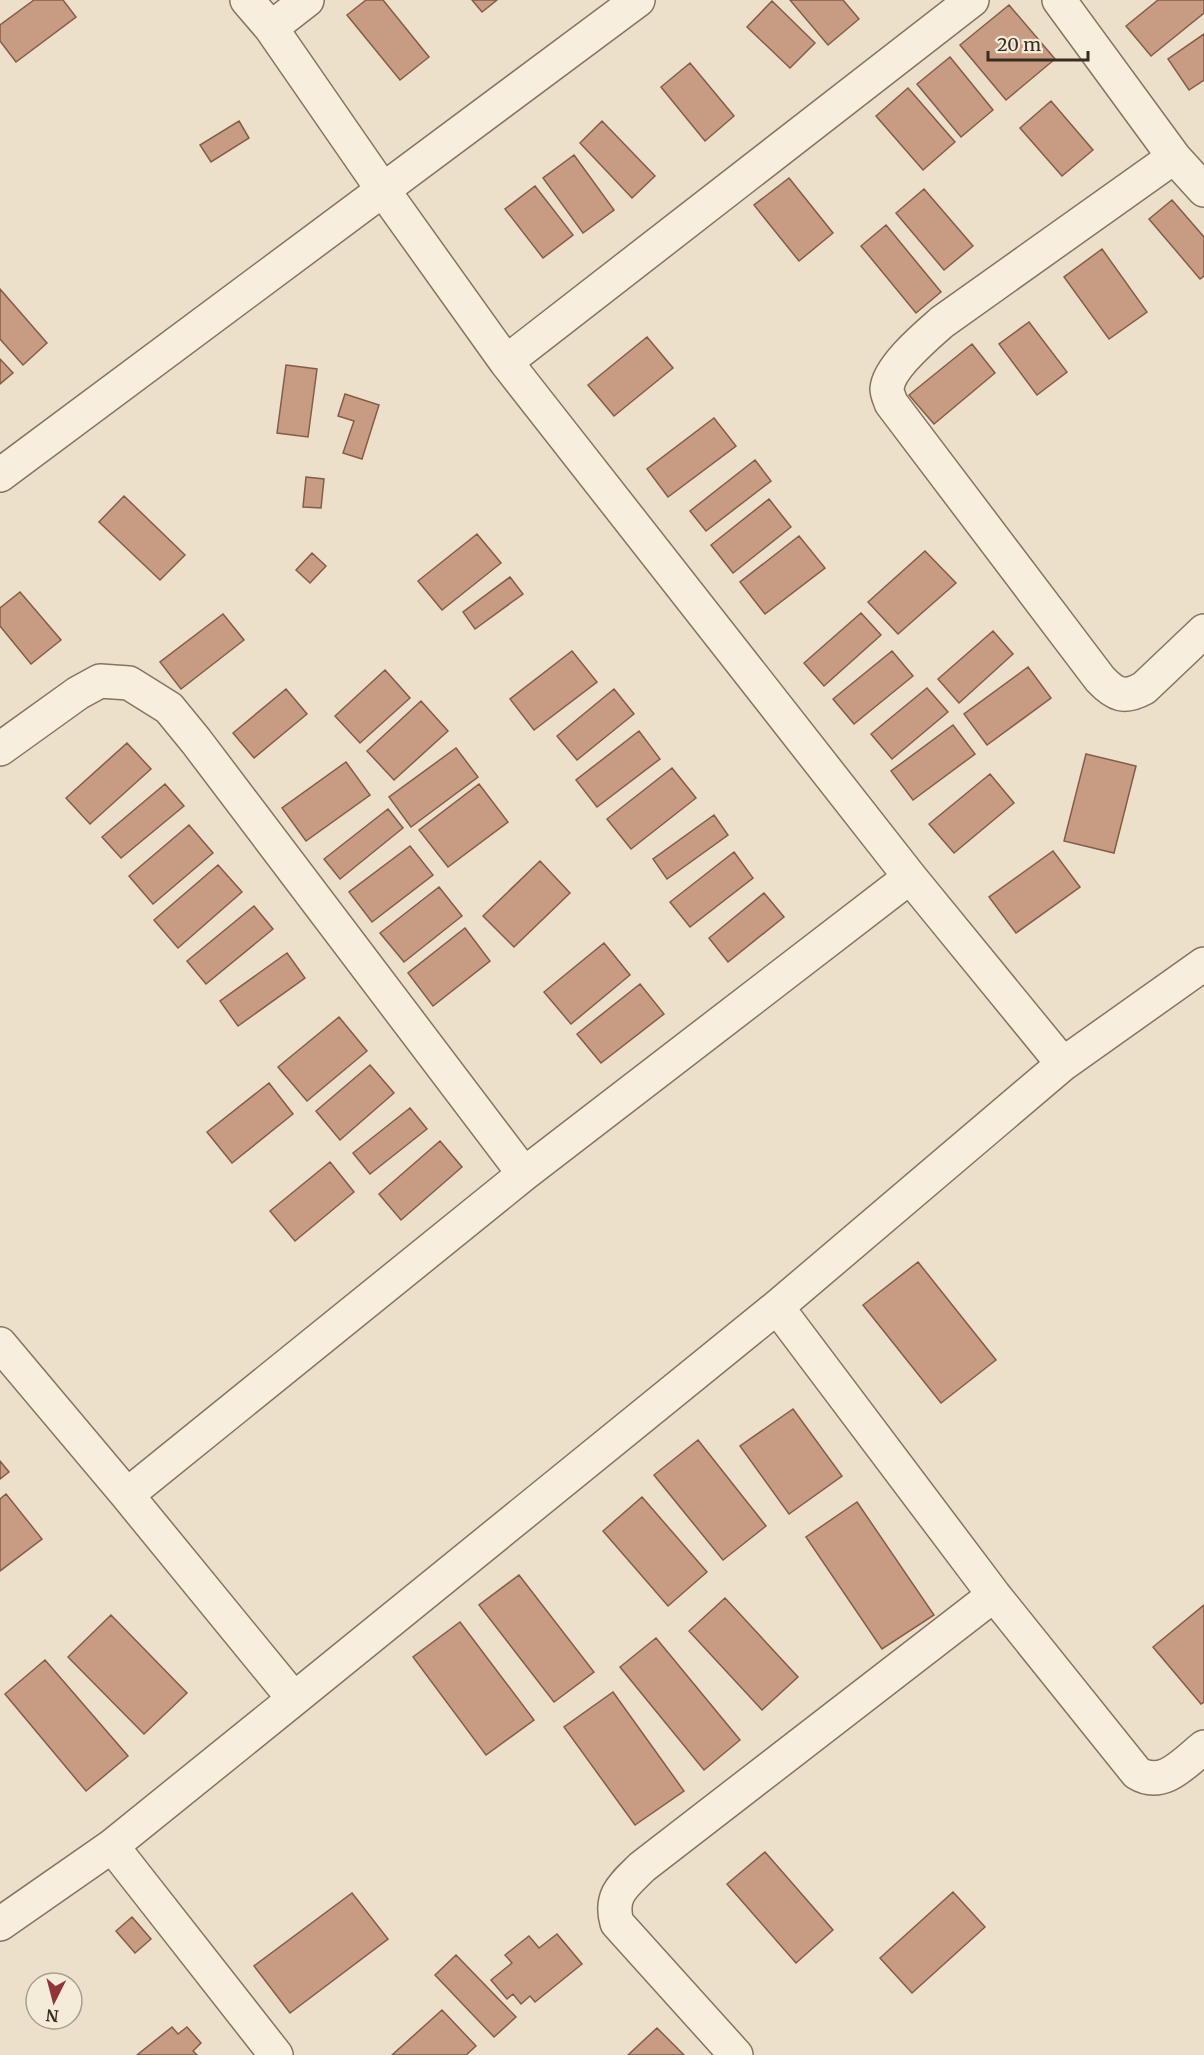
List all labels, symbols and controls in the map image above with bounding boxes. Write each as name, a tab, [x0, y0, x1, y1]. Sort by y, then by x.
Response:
scale bar	[988, 24, 1088, 62]
text: 20 m	[997, 33, 1041, 56]
north arrow	[24, 1971, 84, 2031]
text: N	[45, 2005, 60, 2027]

